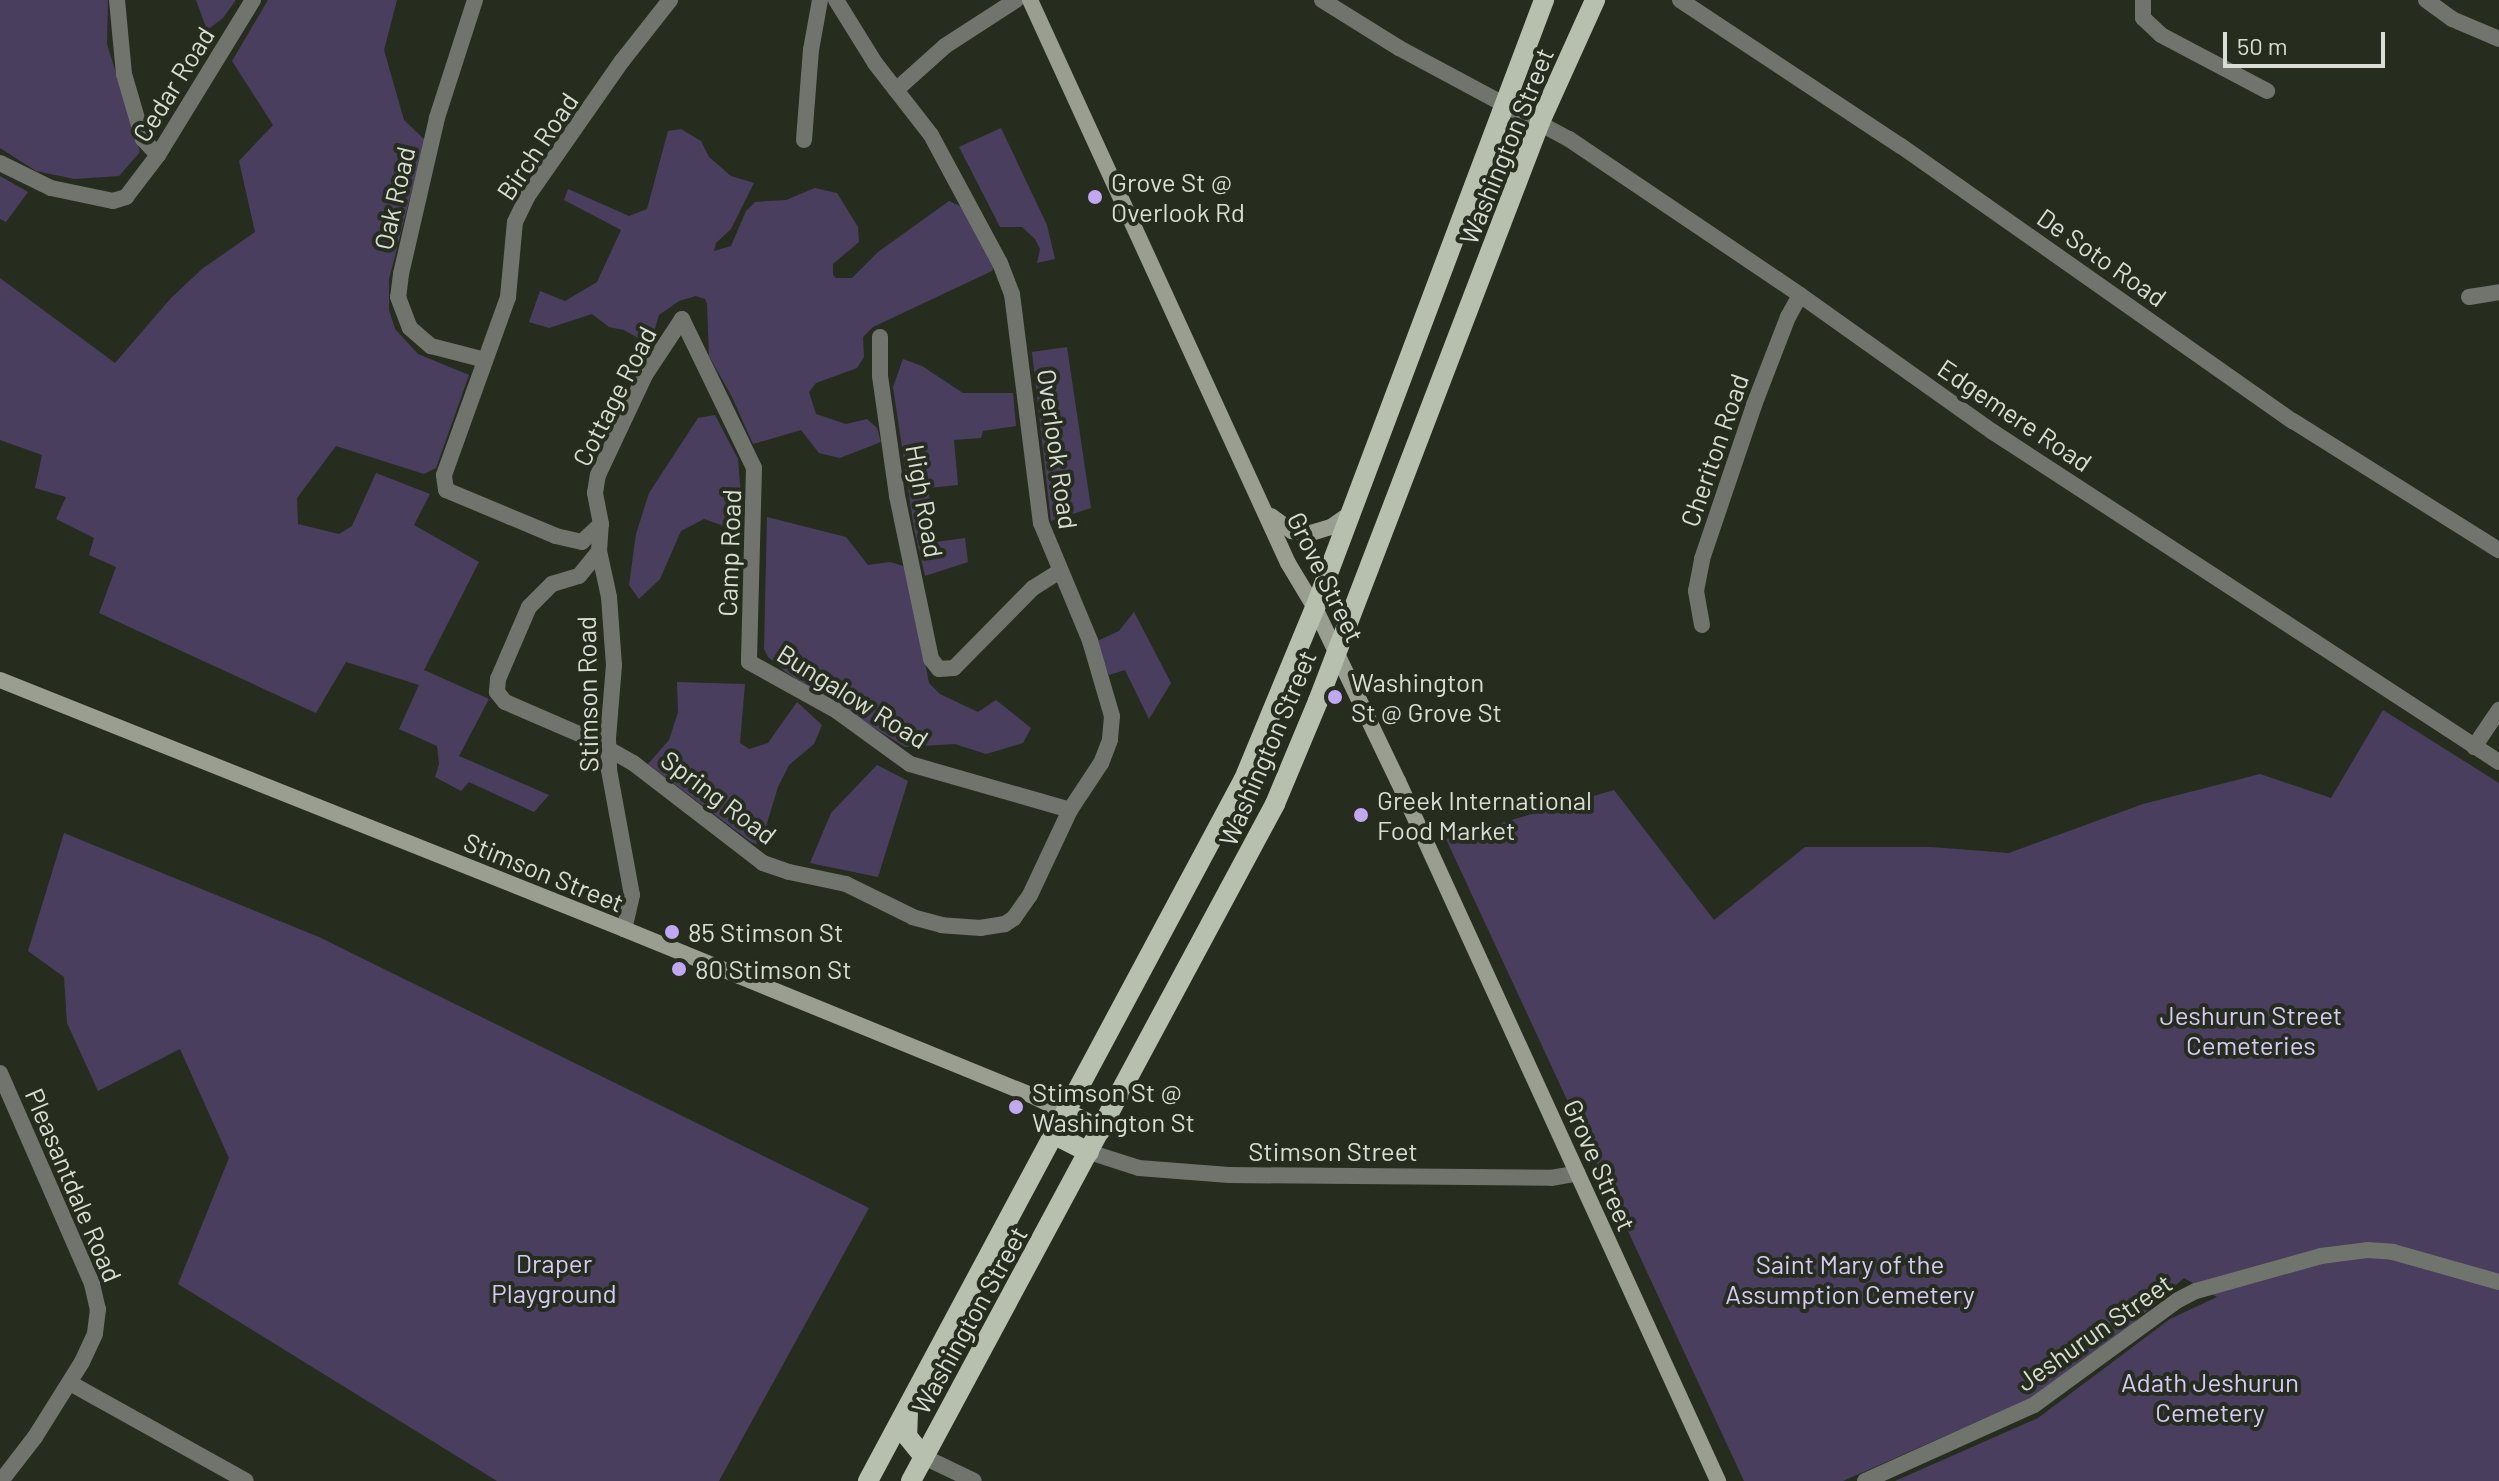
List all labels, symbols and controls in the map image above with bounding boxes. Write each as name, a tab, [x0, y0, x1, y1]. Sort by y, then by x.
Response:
scale bar	[2227, 16, 2389, 66]
street label: Cedar Road	[126, 21, 220, 147]
text: 50 m	[2237, 31, 2288, 60]
street label: Washington Street	[1452, 43, 1560, 249]
street label: Birch Road	[490, 87, 584, 205]
street label: Oak Road	[367, 143, 421, 253]
place label: Grove St @ Overlook Rd	[1111, 166, 1245, 228]
marker: Grove St @ Overlook Rd	[1086, 188, 1104, 206]
street label: De Soto Road	[2032, 201, 2172, 313]
street label: Cottage Road	[565, 321, 663, 471]
street label: Edgemere Road	[1932, 352, 2098, 478]
street label: Overlook Road	[1031, 367, 1085, 531]
street label: Cheriton Road	[1673, 370, 1755, 530]
street label: High Road	[900, 442, 950, 560]
street label: Camp Road	[711, 489, 747, 617]
street label: Grove Street	[1281, 507, 1371, 647]
street label: Stimson Road	[570, 616, 604, 772]
street label: Bungalow Road	[772, 637, 934, 755]
street label: Washington Street	[1212, 646, 1322, 850]
place label: Washington St @ Grove St	[1351, 666, 1502, 728]
marker: Washington St @ Grove St	[1326, 688, 1344, 706]
street label: Spring Road	[655, 744, 783, 850]
place label: Greek International Food Market	[1377, 784, 1592, 846]
marker: Greek International Food Market	[1352, 806, 1370, 824]
street label: Stimson Street	[460, 826, 628, 918]
place label: 85 Stimson St	[688, 916, 843, 948]
marker: 85 Stimson St	[663, 923, 681, 941]
place label: 80 Stimson St	[695, 953, 852, 985]
marker: 80 Stimson St	[670, 960, 688, 978]
park label: Jeshurun Street Cemeteries	[2160, 999, 2342, 1060]
place label: Stimson St @ Washington St	[1032, 1076, 1195, 1138]
street label: Pleasantdale Road	[19, 1084, 129, 1286]
street label: Grove Street	[1557, 1094, 1643, 1236]
marker: Stimson St @ Washington St	[1007, 1098, 1025, 1116]
street label: Stimson Street	[1248, 1135, 1418, 1167]
street label: Washington Street	[905, 1221, 1033, 1419]
park label: Draper Playground	[491, 1247, 617, 1308]
park label: Saint Mary of the Assumption Cemetery	[1725, 1248, 1975, 1310]
street label: Jeshurun Street	[2010, 1267, 2178, 1397]
park label: Adath Jeshurun Cemetery	[2121, 1366, 2299, 1428]

